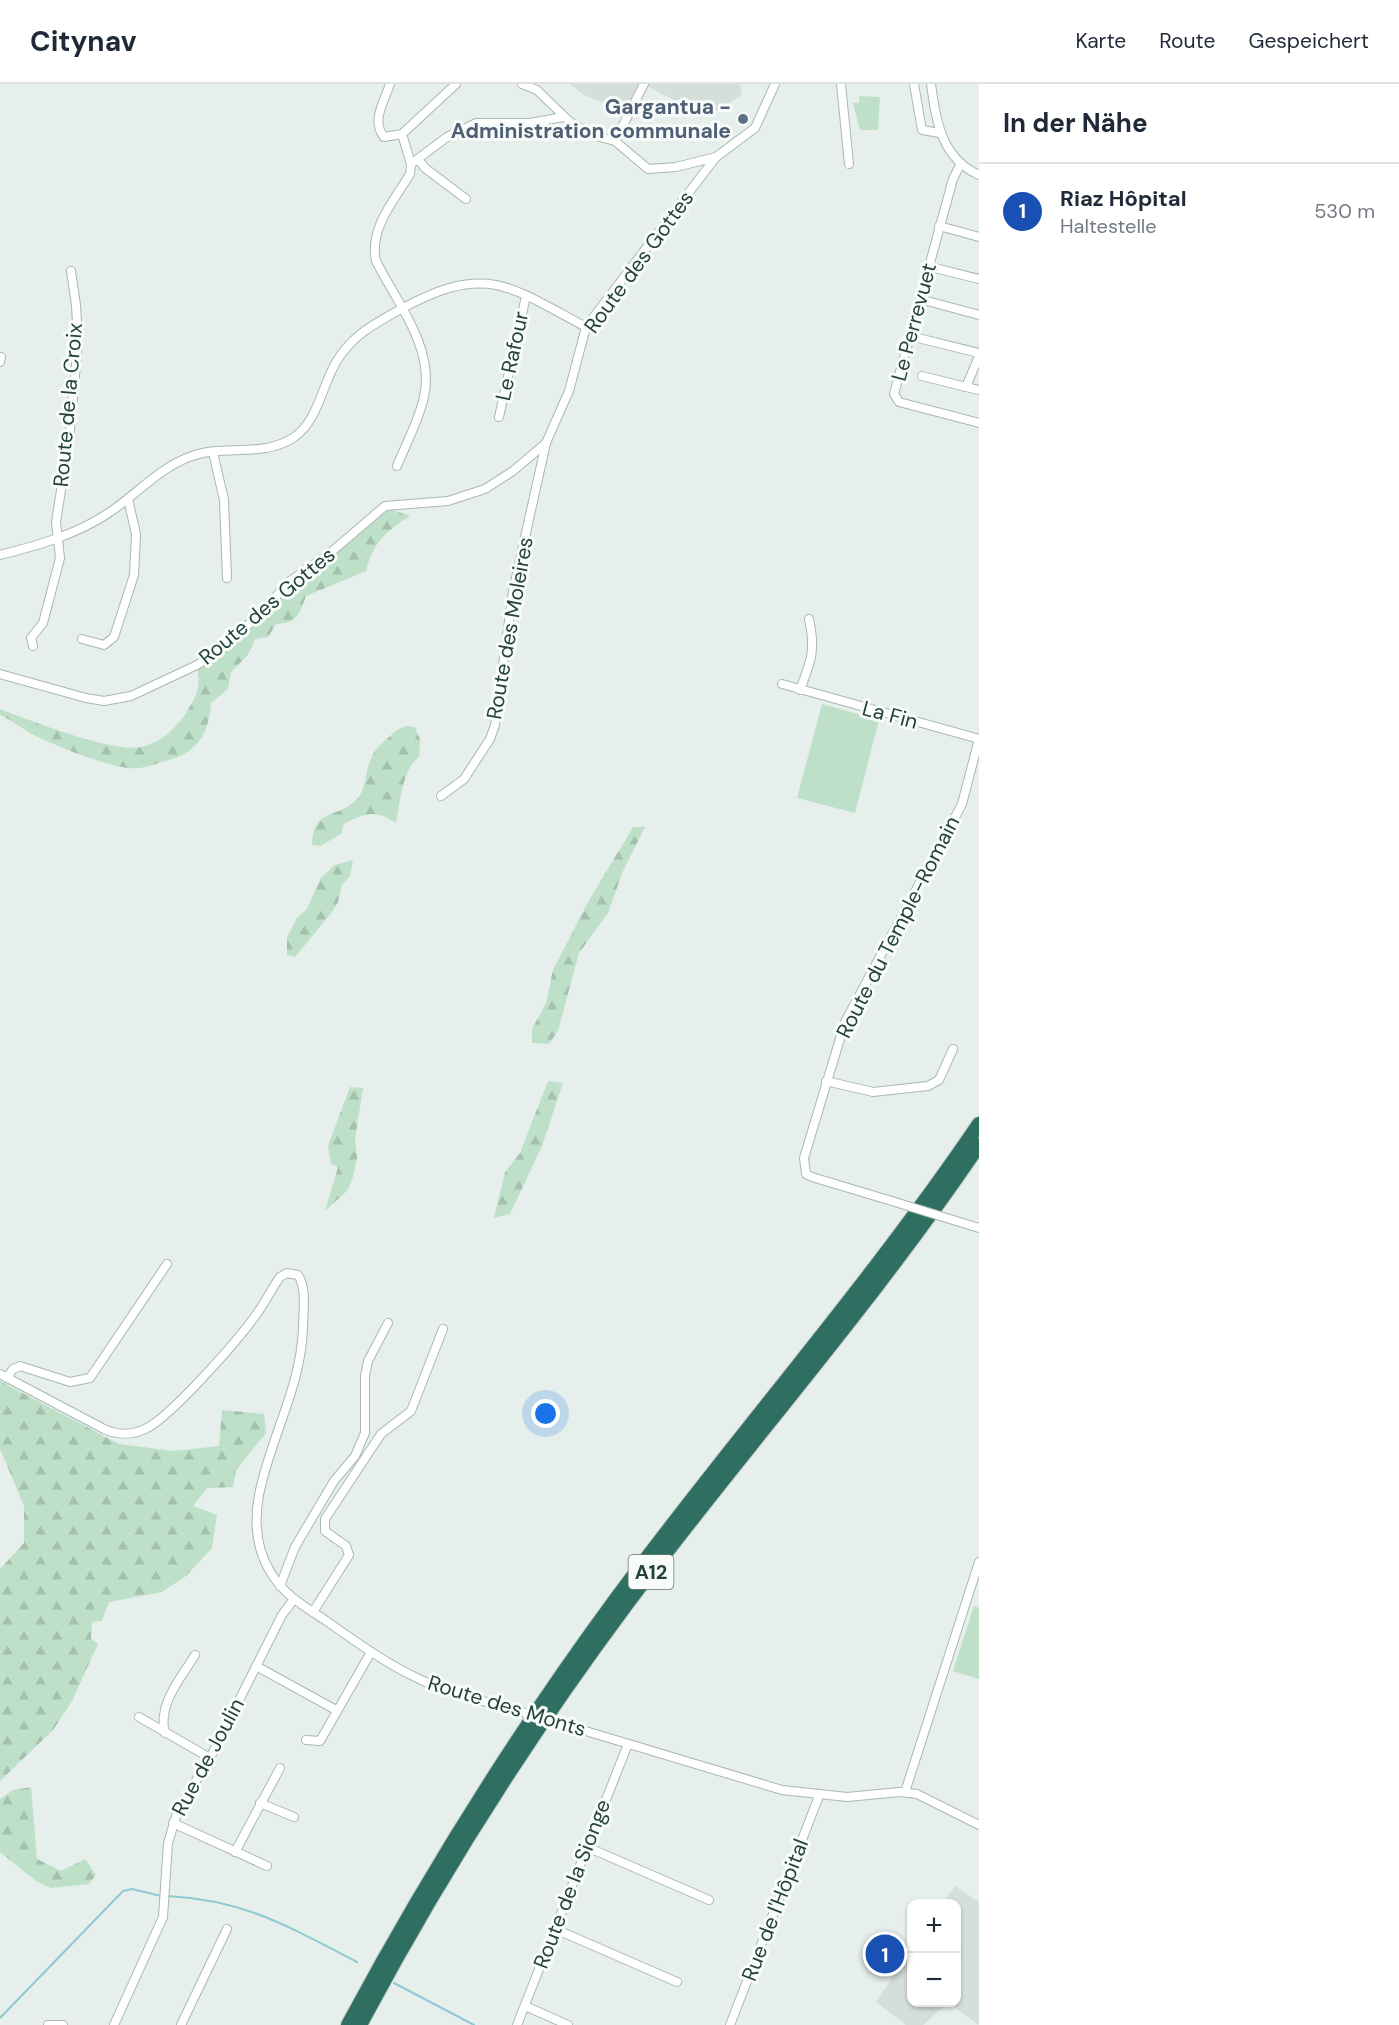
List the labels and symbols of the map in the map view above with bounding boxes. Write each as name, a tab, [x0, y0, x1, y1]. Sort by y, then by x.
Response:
place label: Gargantua - Administration communale	[451, 93, 731, 145]
marker: Gargantua - Administration communale	[736, 112, 750, 126]
street label: Route des Gottes	[578, 185, 700, 339]
street label: Le Perrevuet	[885, 260, 943, 384]
street label: Le Rafour	[489, 309, 535, 403]
street label: Route de la Croix	[47, 322, 89, 488]
street label: Route des Moleires	[480, 535, 540, 721]
street label: Route des Gottes	[193, 541, 341, 671]
street label: La Fin	[859, 694, 921, 736]
street label: Route du Temple-Romain	[830, 811, 966, 1043]
your location	[531, 1399, 560, 1428]
road number: A12	[628, 1555, 674, 1589]
street label: Route des Monts	[425, 1669, 589, 1743]
street label: Rue de Joulin	[165, 1693, 251, 1821]
street label: Route de la Sionge	[527, 1795, 617, 1973]
street label: Rue de l'Hôpital	[735, 1835, 815, 1985]
pin: 1	[866, 1932, 904, 1976]

